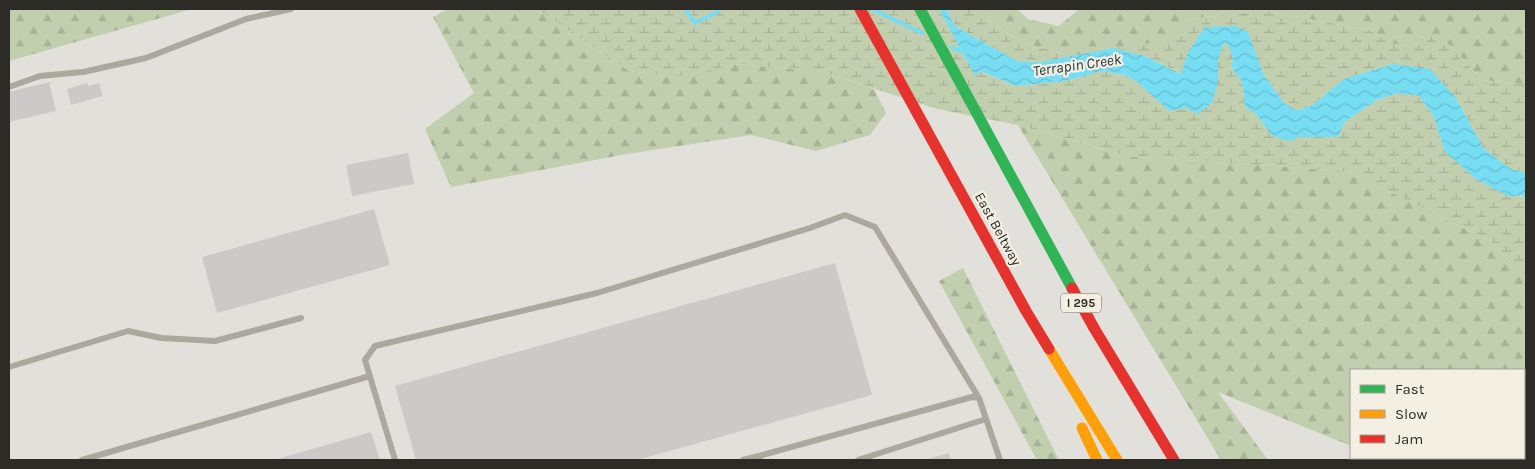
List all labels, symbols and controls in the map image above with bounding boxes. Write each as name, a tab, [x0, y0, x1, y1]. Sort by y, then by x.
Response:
water label: Terrapin Creek	[1032, 50, 1123, 80]
street label: East Beltway	[971, 189, 1025, 269]
road number: I 295	[1061, 294, 1101, 312]
legend	[1350, 369, 1525, 459]
text: Fast	[1395, 380, 1425, 398]
text: Slow	[1395, 405, 1427, 423]
text: Jam	[1395, 430, 1423, 448]

